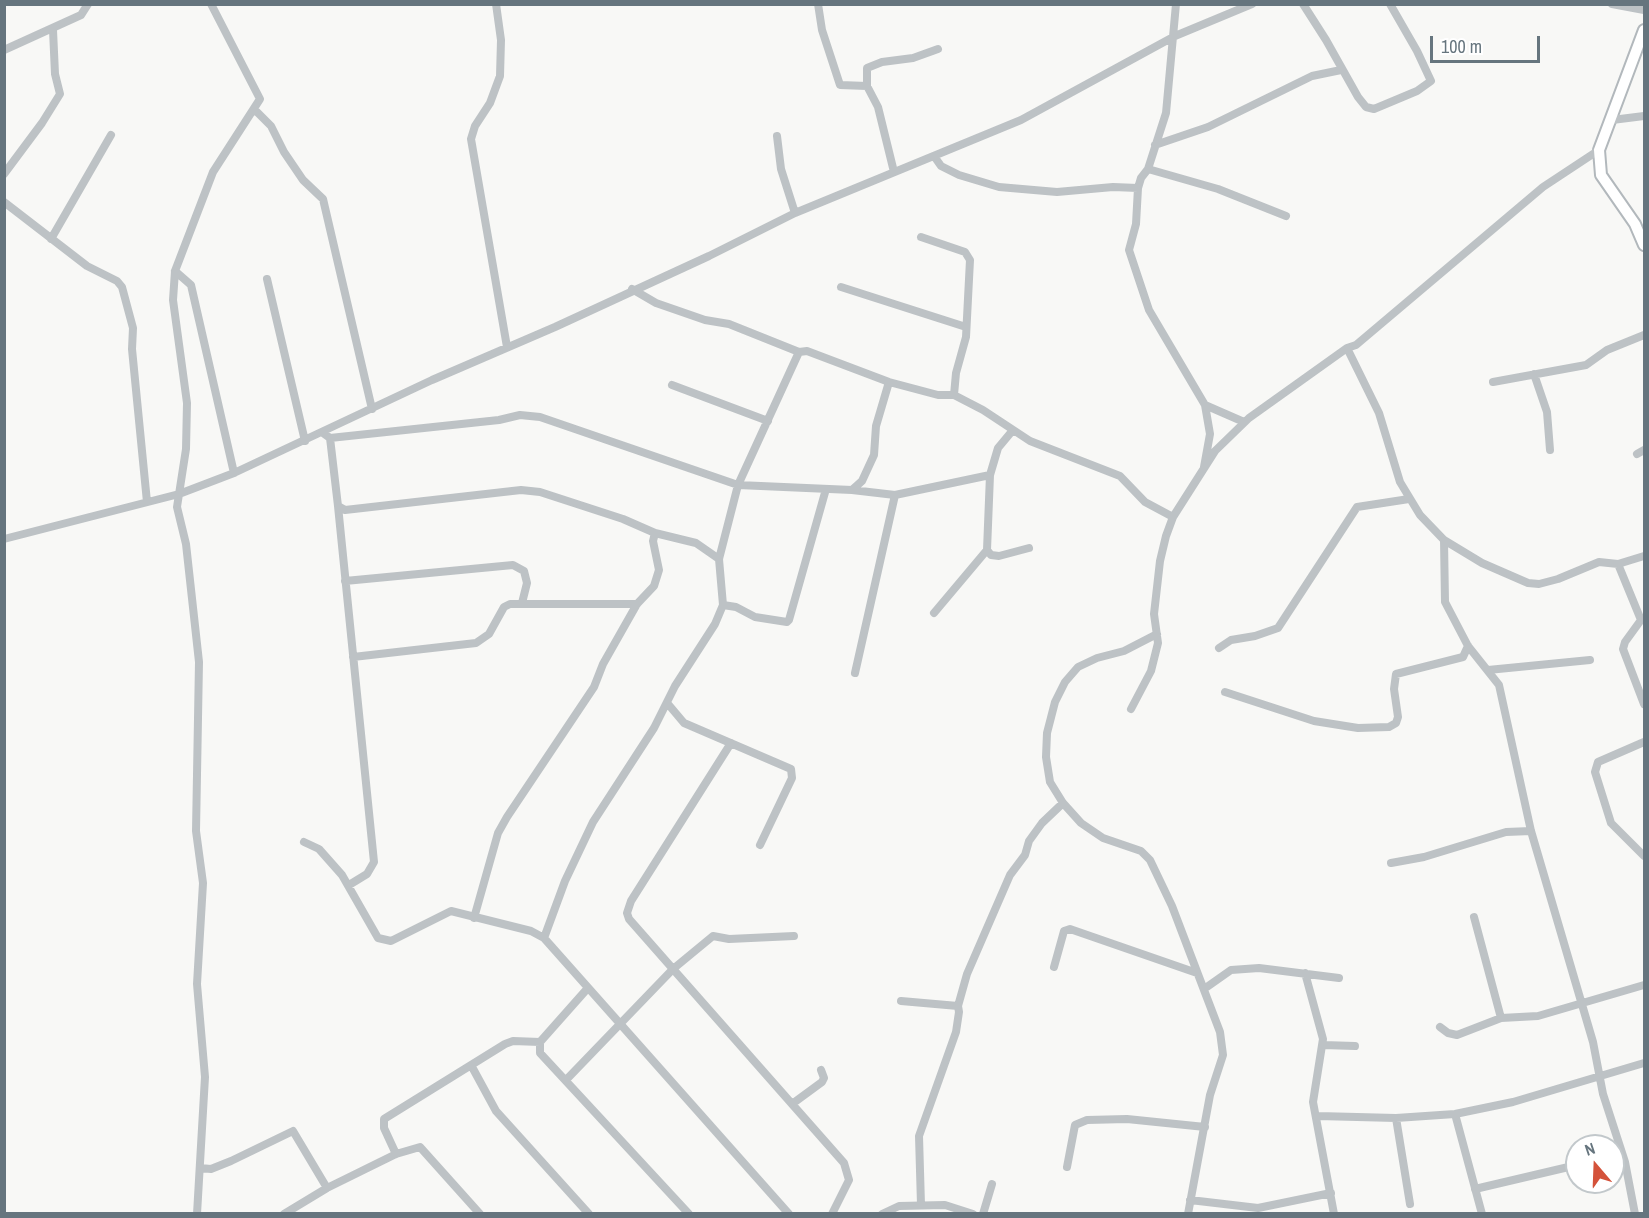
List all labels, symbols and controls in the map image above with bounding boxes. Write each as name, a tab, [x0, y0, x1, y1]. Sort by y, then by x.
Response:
scale bar	[1433, 24, 1542, 62]
text: 100 m	[1441, 34, 1482, 59]
north arrow	[1565, 1134, 1625, 1194]
text: N	[1582, 1137, 1598, 1161]

